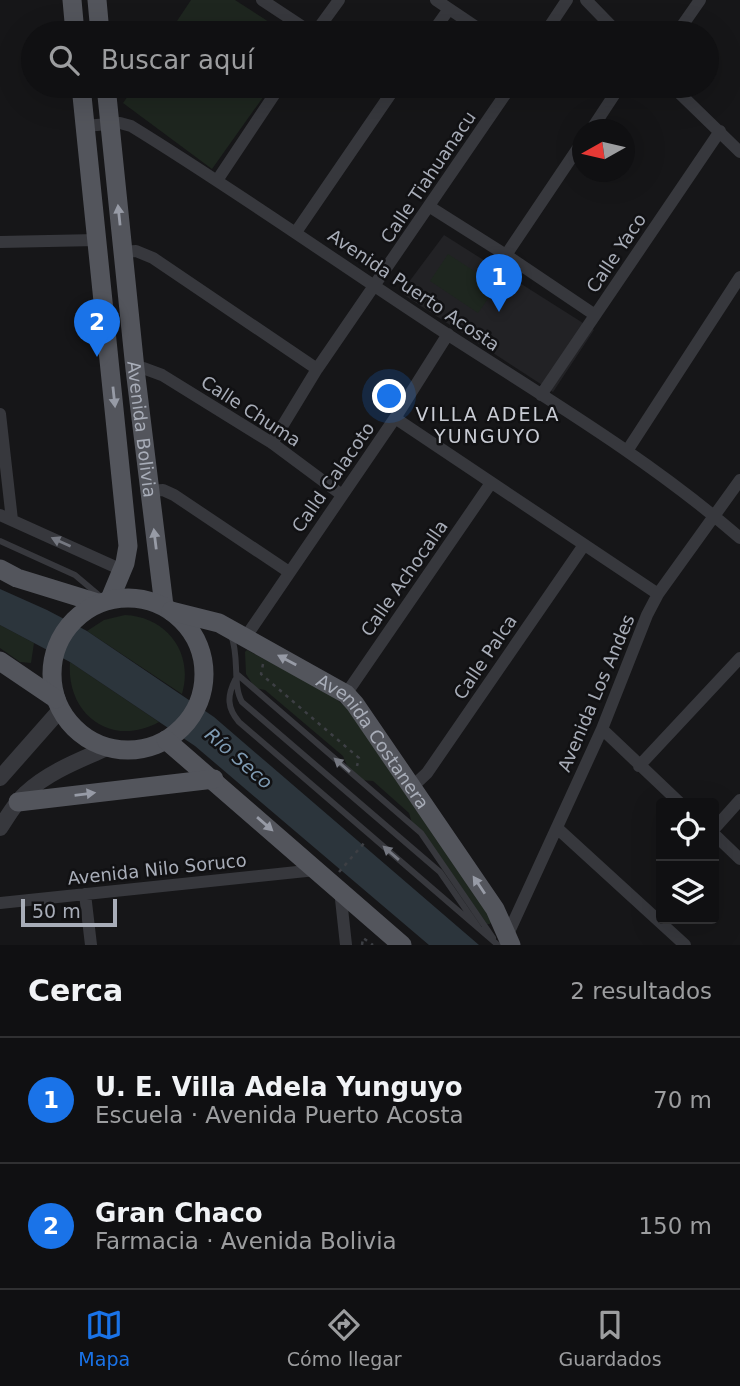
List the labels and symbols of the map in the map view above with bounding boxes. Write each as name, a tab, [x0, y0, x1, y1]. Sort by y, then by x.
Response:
street label: Calle Tiahuanacu	[376, 107, 480, 247]
north arrow	[572, 119, 635, 182]
one-way arrow	[113, 204, 124, 226]
street label: Calle Yaco	[582, 209, 650, 297]
street label: Avenida Puerto Acosta	[324, 225, 504, 355]
pin: 1	[476, 254, 522, 312]
pin: 2	[74, 299, 120, 357]
street label: Avenida Bolivia	[124, 360, 161, 499]
street label: Calle Chuma	[197, 371, 305, 451]
your location	[372, 379, 406, 413]
one-way arrow	[109, 386, 120, 408]
district label: VILLA ADELA YUNGUYO	[416, 403, 560, 447]
street label: Calld Calacoto	[287, 418, 379, 536]
street label: Calle Achocalla	[356, 516, 452, 640]
one-way arrow	[150, 527, 161, 549]
one-way arrow	[51, 536, 71, 548]
street label: Calle Palca	[449, 611, 521, 703]
street label: Avenida Los Andes	[553, 611, 639, 775]
one-way arrow	[277, 655, 297, 666]
street label: Avenida Costanera	[313, 669, 434, 813]
water label: Río Seco	[201, 723, 277, 793]
one-way arrow	[334, 758, 351, 773]
one-way arrow	[75, 788, 97, 799]
one-way arrow	[257, 816, 274, 831]
one-way arrow	[382, 845, 400, 861]
street label: Avenida Nilo Soruco	[66, 849, 248, 889]
one-way arrow	[472, 876, 486, 894]
scale bar	[21, 896, 117, 928]

